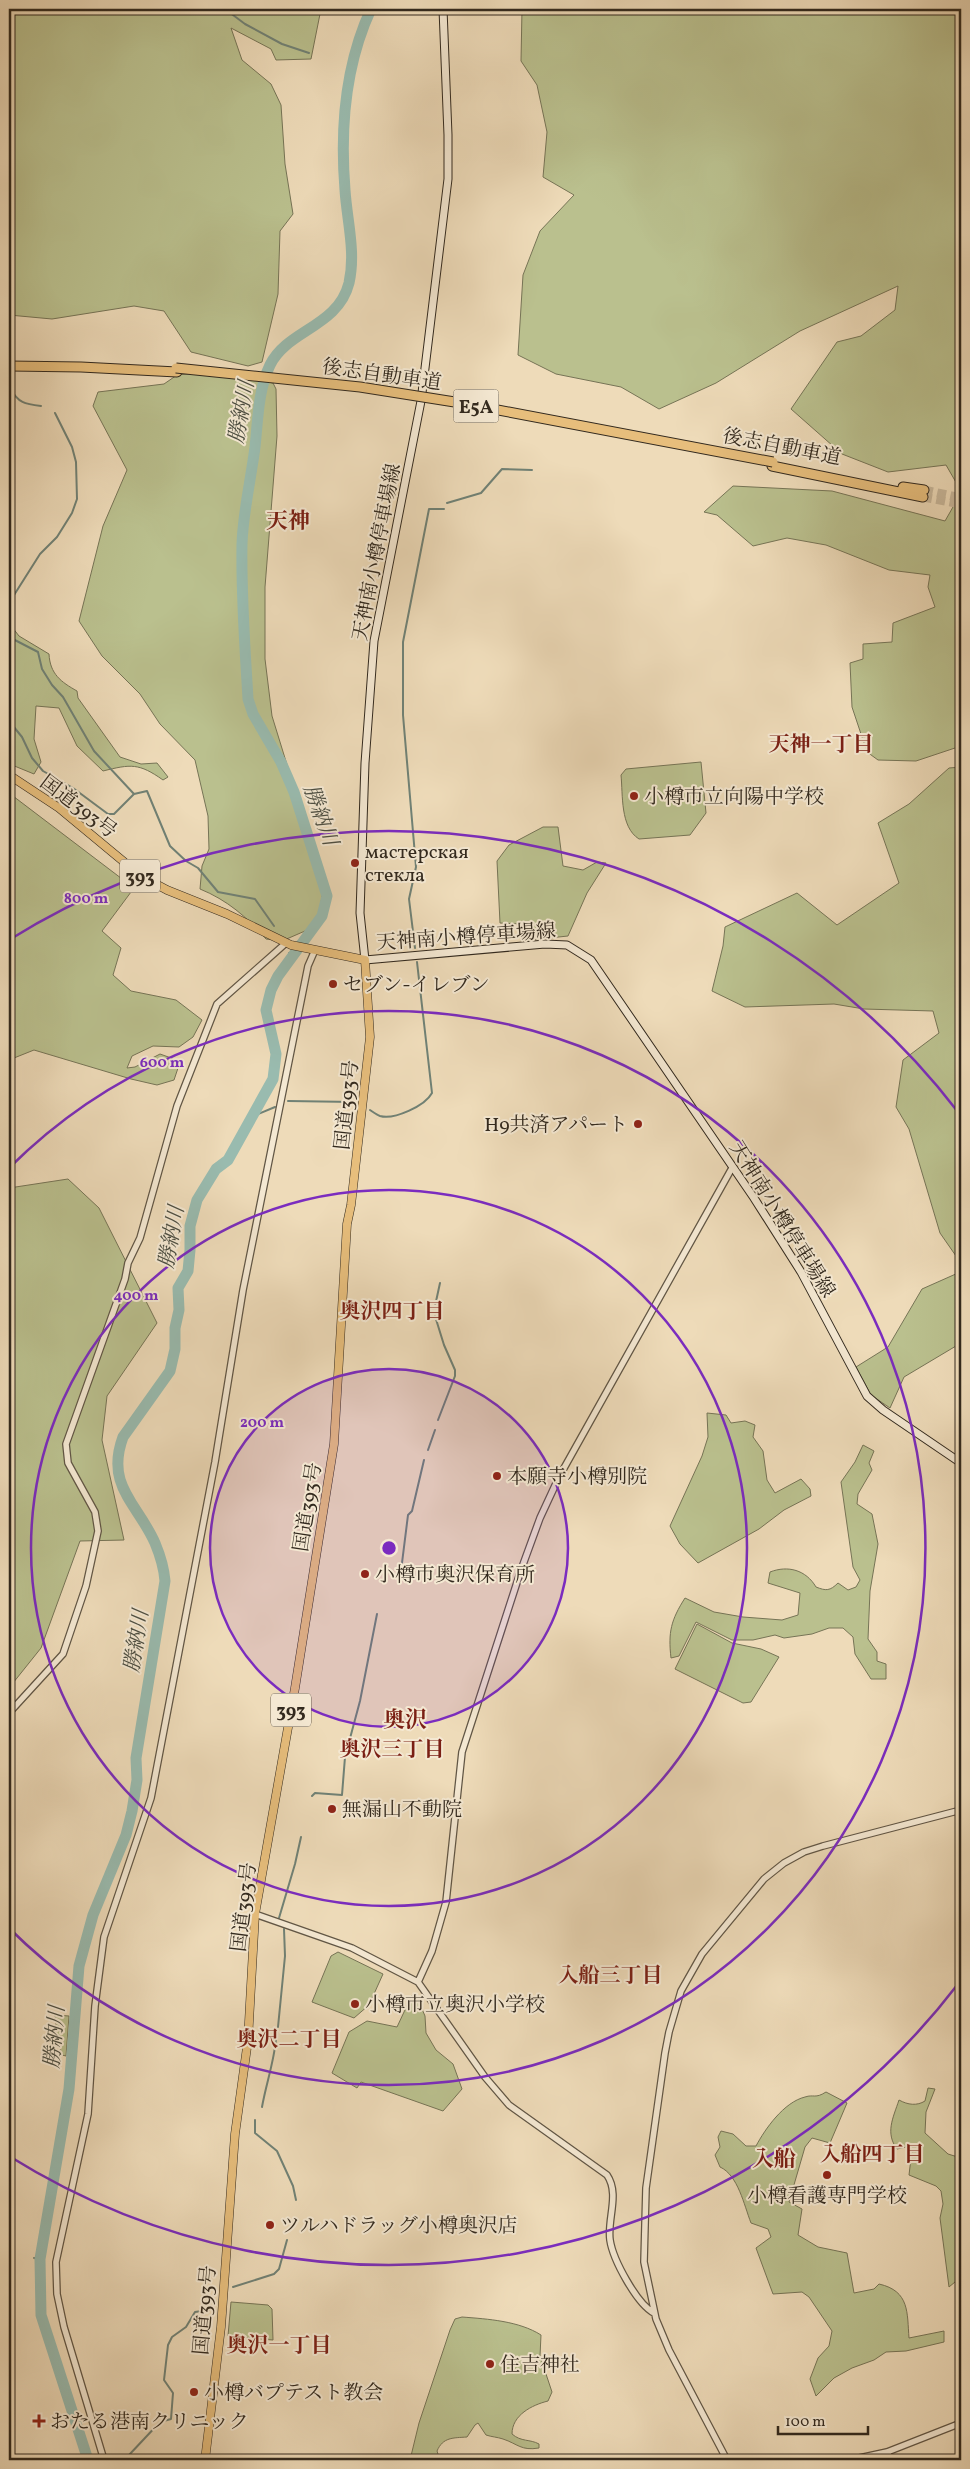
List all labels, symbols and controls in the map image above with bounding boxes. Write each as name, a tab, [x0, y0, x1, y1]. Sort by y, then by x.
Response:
street label: 後志自動車道	[320, 354, 443, 398]
water label: 勝納川	[223, 377, 263, 446]
road number: E5A	[454, 390, 498, 422]
street label: 後志自動車道	[720, 423, 843, 473]
street label: 天神南小樽停車場線	[347, 461, 409, 643]
district label: 天神	[266, 507, 310, 538]
district label: 天神一丁目	[769, 731, 874, 760]
street label: 国道393号	[33, 769, 122, 846]
water label: 勝納川	[295, 781, 345, 852]
place label: 小樽市立向陽中学校	[644, 784, 824, 812]
marker: 小樽市立向陽中学校	[628, 790, 640, 802]
place label: мастерская стекла	[365, 839, 469, 890]
marker: мастерская стекла	[349, 857, 361, 869]
road number: 393	[120, 859, 160, 892]
text: 800 m	[64, 889, 109, 910]
street label: 天神南小樽停車場線	[375, 918, 557, 958]
place label: セブン-イレブン	[343, 972, 490, 1000]
marker: セブン-イレブン	[327, 978, 339, 990]
text: 600 m	[140, 1053, 185, 1074]
street label: 国道393号	[329, 1059, 367, 1151]
place label: H9共済アパート	[484, 1112, 628, 1140]
marker: H9共済アパート	[632, 1118, 644, 1130]
street label: 天神南小樽停車場線	[722, 1136, 841, 1304]
water label: 勝納川	[153, 1202, 193, 1271]
text: 400 m	[114, 1286, 159, 1307]
district label: 奥沢四丁目	[340, 1298, 445, 1327]
text: 200 m	[240, 1413, 284, 1434]
street label: 国道393号	[288, 1461, 330, 1554]
place label: 本願寺小樽別院	[507, 1464, 647, 1492]
marker: 本願寺小樽別院	[491, 1470, 503, 1482]
centre of rings	[380, 1539, 398, 1557]
place label: 小樽市奥沢保育所	[375, 1562, 535, 1590]
marker: 小樽市奥沢保育所	[359, 1568, 371, 1580]
water label: 勝納川	[118, 1606, 157, 1675]
road number: 393	[271, 1694, 311, 1726]
district label: 奥沢	[383, 1706, 427, 1737]
district label: 奥沢三丁目	[340, 1736, 445, 1765]
place label: 無漏山不動院	[342, 1797, 462, 1825]
marker: 無漏山不動院	[326, 1803, 338, 1815]
street label: 国道393号	[226, 1861, 264, 1954]
district label: 入船三丁目	[558, 1962, 663, 1991]
place label: 小樽市立奥沢小学校	[365, 1992, 545, 2020]
marker: 小樽市立奥沢小学校	[349, 1998, 361, 2010]
water label: 勝納川	[38, 2002, 73, 2070]
district label: 奥沢二丁目	[237, 2026, 342, 2055]
district label: 入船四丁目	[820, 2141, 925, 2170]
district label: 入船	[752, 2145, 796, 2176]
marker: 小樽看護専門学校	[821, 2169, 833, 2181]
place label: 小樽看護専門学校	[747, 2183, 907, 2211]
place label: ツルハドラッグ小樽奥沢店	[280, 2213, 518, 2241]
marker: ツルハドラッグ小樽奥沢店	[264, 2219, 276, 2231]
street label: 国道393号	[188, 2264, 224, 2356]
district label: 奥沢一丁目	[227, 2332, 332, 2361]
place label: 住吉神社	[500, 2352, 580, 2380]
marker: 住吉神社	[484, 2358, 496, 2370]
place label: 小樽バプテスト教会	[204, 2380, 383, 2408]
marker: 小樽バプテスト教会	[188, 2386, 200, 2398]
scale bar	[778, 2404, 868, 2436]
place label: おたる港南クリニック	[50, 2409, 249, 2437]
text: 100 m	[785, 2412, 825, 2433]
marker: おたる港南クリニック	[32, 2414, 46, 2428]

